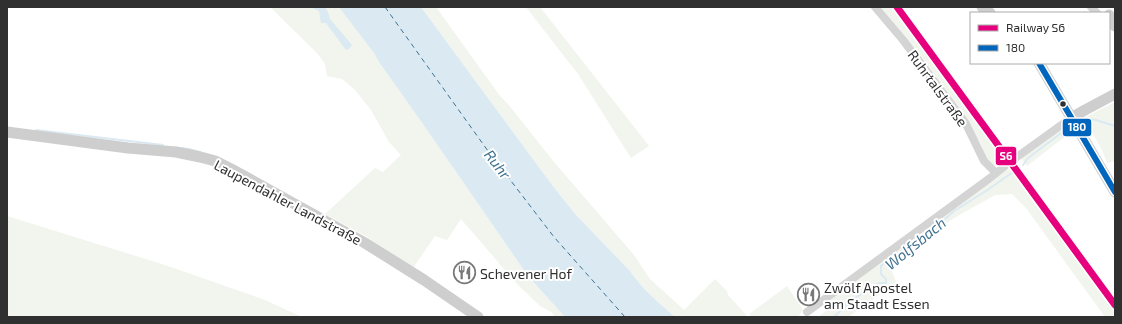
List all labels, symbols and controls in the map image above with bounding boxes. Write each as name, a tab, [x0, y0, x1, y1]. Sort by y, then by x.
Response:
legend	[970, 12, 1110, 64]
text: Railway S6	[1006, 20, 1065, 34]
text: 180	[1006, 40, 1025, 54]
street label: Ruhrtalstraße	[905, 46, 971, 130]
unlabelled marker	[1058, 99, 1068, 109]
line badge: 180	[1062, 118, 1092, 137]
text: 180	[1068, 120, 1086, 133]
water label: Ruhr	[481, 146, 516, 183]
line badge: S6	[995, 146, 1017, 166]
text: S6	[1000, 149, 1013, 162]
street label: Laupendahler Landstraße	[211, 156, 365, 248]
water label: Wolfsbach	[881, 213, 949, 273]
restaurant icon: Schevener Hof	[451, 260, 477, 286]
place label: Schevener Hof	[480, 265, 573, 282]
place label: Zwölf Apostel am Staadt Essen	[824, 279, 930, 312]
restaurant icon: Zwölf Apostel am Staadt Essen	[795, 282, 821, 308]

